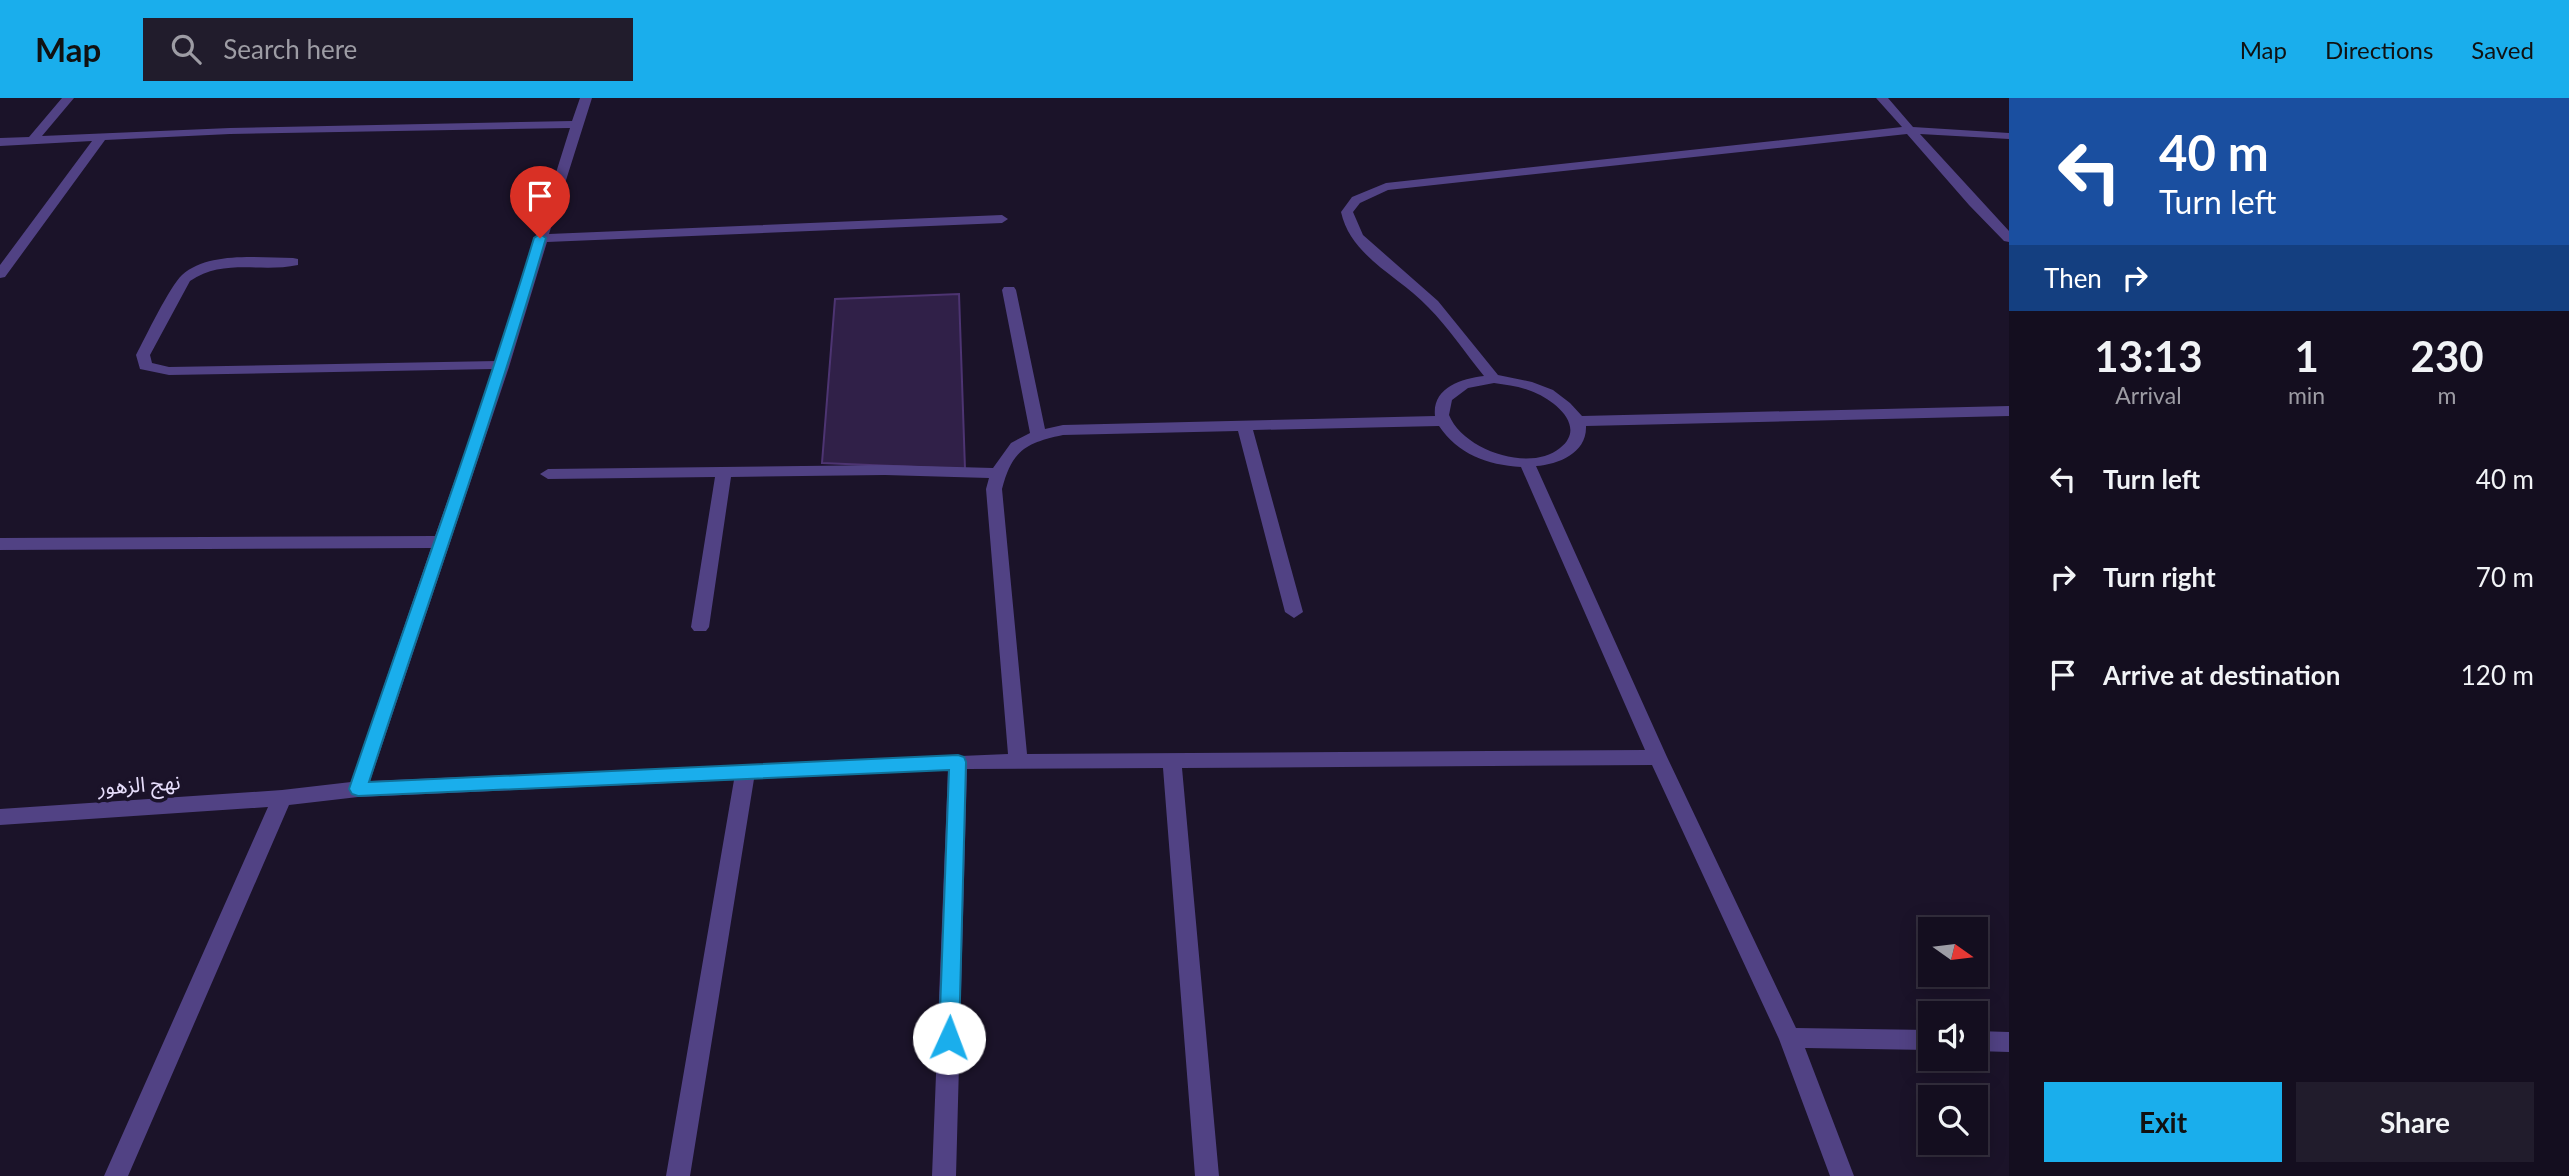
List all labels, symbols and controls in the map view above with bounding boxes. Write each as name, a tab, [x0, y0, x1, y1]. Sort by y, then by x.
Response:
search box	[143, 18, 633, 81]
text: Map	[35, 29, 101, 69]
icon: search	[167, 30, 205, 68]
text: Search here	[223, 33, 357, 65]
text: Map	[2240, 35, 2287, 64]
text: Directions	[2325, 35, 2433, 64]
text: Saved	[2471, 35, 2534, 64]
text: 40 m	[2159, 123, 2269, 181]
icon: left	[2044, 126, 2135, 217]
pin	[510, 166, 570, 238]
icon: arrive	[521, 177, 559, 215]
text: Turn left	[2159, 182, 2276, 221]
icon: right	[2116, 259, 2154, 297]
text: Then	[2044, 262, 2102, 294]
text: 13:13	[2094, 331, 2203, 381]
text: 1	[2294, 331, 2319, 381]
text: 230	[2411, 331, 2484, 381]
text: Arrival	[2115, 381, 2182, 409]
text: min	[2288, 381, 2325, 409]
text: m	[2438, 381, 2457, 409]
icon: left	[2044, 460, 2082, 498]
text: Turn left	[2103, 463, 2200, 495]
text: 40 m	[2476, 463, 2534, 495]
icon: right	[2044, 558, 2082, 596]
text: Turn right	[2103, 561, 2216, 593]
text: 70 m	[2476, 561, 2534, 593]
icon: arrive	[2044, 656, 2082, 694]
text: Arrive at destination	[2103, 659, 2340, 691]
text: 120 m	[2461, 659, 2534, 691]
street label: نهج الزهور	[96, 768, 181, 803]
north arrow	[1918, 917, 1988, 987]
map controls	[1918, 917, 1988, 1155]
position arrow	[912, 1001, 986, 1075]
button: sound	[1918, 1001, 1988, 1071]
button: Exit	[2044, 1082, 2282, 1162]
button: Share	[2296, 1082, 2534, 1162]
button: search	[1918, 1085, 1988, 1155]

